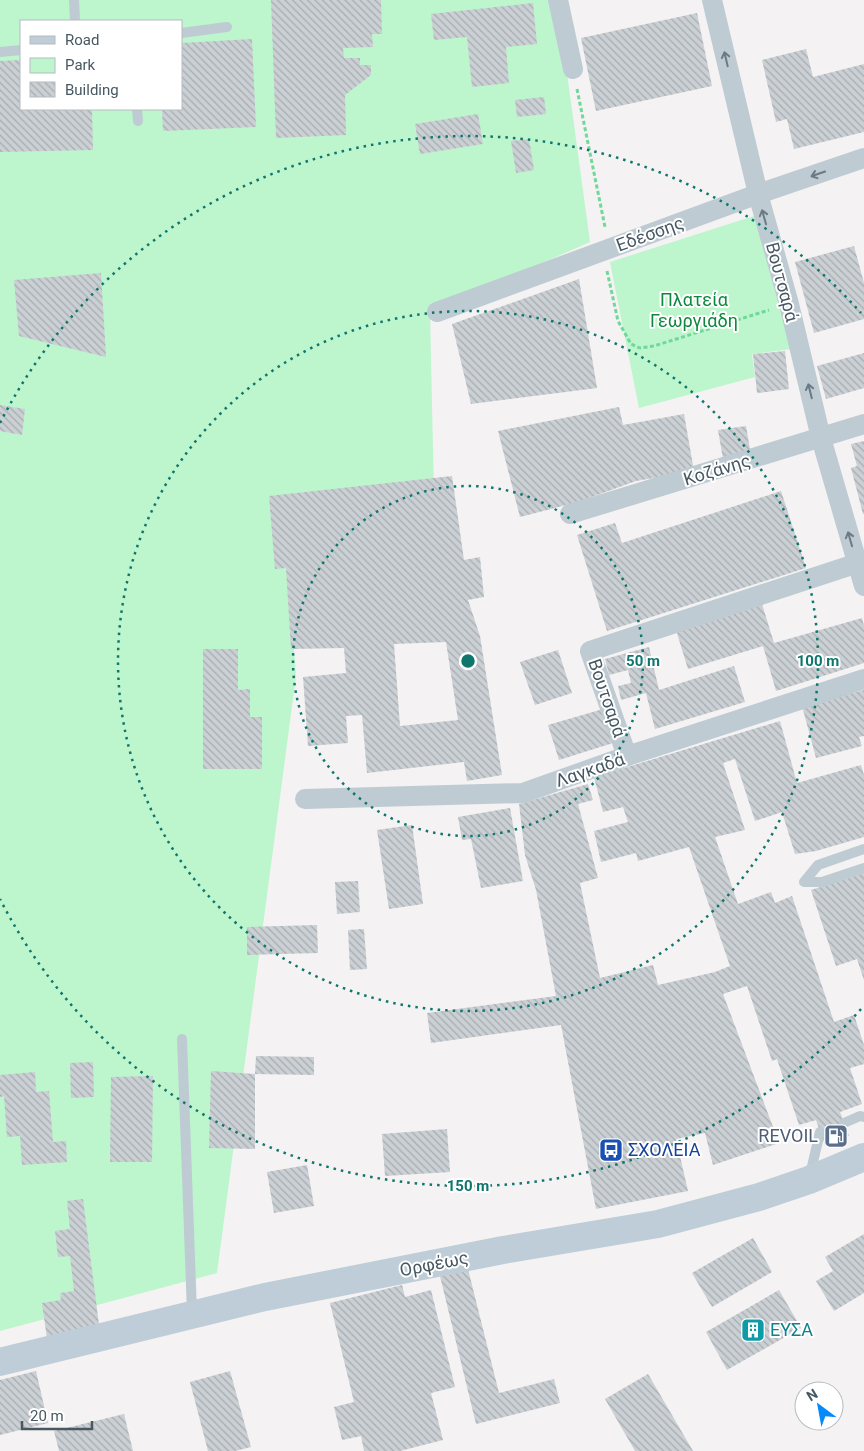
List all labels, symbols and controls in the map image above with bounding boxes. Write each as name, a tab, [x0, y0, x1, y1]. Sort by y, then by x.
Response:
legend	[20, 20, 182, 110]
text: Road	[65, 31, 99, 49]
one-way arrow	[721, 51, 730, 67]
text: Park	[65, 56, 96, 74]
text: Building	[65, 81, 119, 99]
one-way arrow	[811, 170, 826, 179]
one-way arrow	[759, 209, 768, 225]
street label: Εδέσσης	[613, 212, 687, 255]
street label: Βουτσαρά	[762, 240, 803, 325]
park label: Πλατεία Γεωργιάδη	[650, 289, 738, 331]
one-way arrow	[805, 383, 814, 399]
street label: Κοζάνης	[681, 449, 753, 490]
one-way arrow	[845, 531, 855, 547]
centre of rings	[459, 652, 477, 670]
text: 50 m	[626, 652, 660, 670]
text: 100 m	[797, 652, 839, 670]
street label: Βουτσαρά	[584, 656, 631, 740]
street label: Λαγκαδά	[553, 748, 628, 791]
fuel station icon: REVOIL	[823, 1123, 849, 1149]
place label: REVOIL	[758, 1125, 818, 1146]
bus stop icon: ΣΧΟΛΕΙΑ	[598, 1137, 624, 1163]
place label: ΣΧΟΛΕΙΑ	[628, 1139, 701, 1160]
text: 150 m	[447, 1177, 489, 1195]
street label: Ορφέως	[398, 1247, 470, 1280]
building icon: ΕΥΣΑ	[740, 1317, 766, 1343]
place label: ΕΥΣΑ	[770, 1319, 813, 1340]
north arrow	[794, 1381, 844, 1431]
text: N	[804, 1386, 821, 1404]
scale bar	[22, 1398, 92, 1430]
text: 20 m	[30, 1407, 64, 1425]

